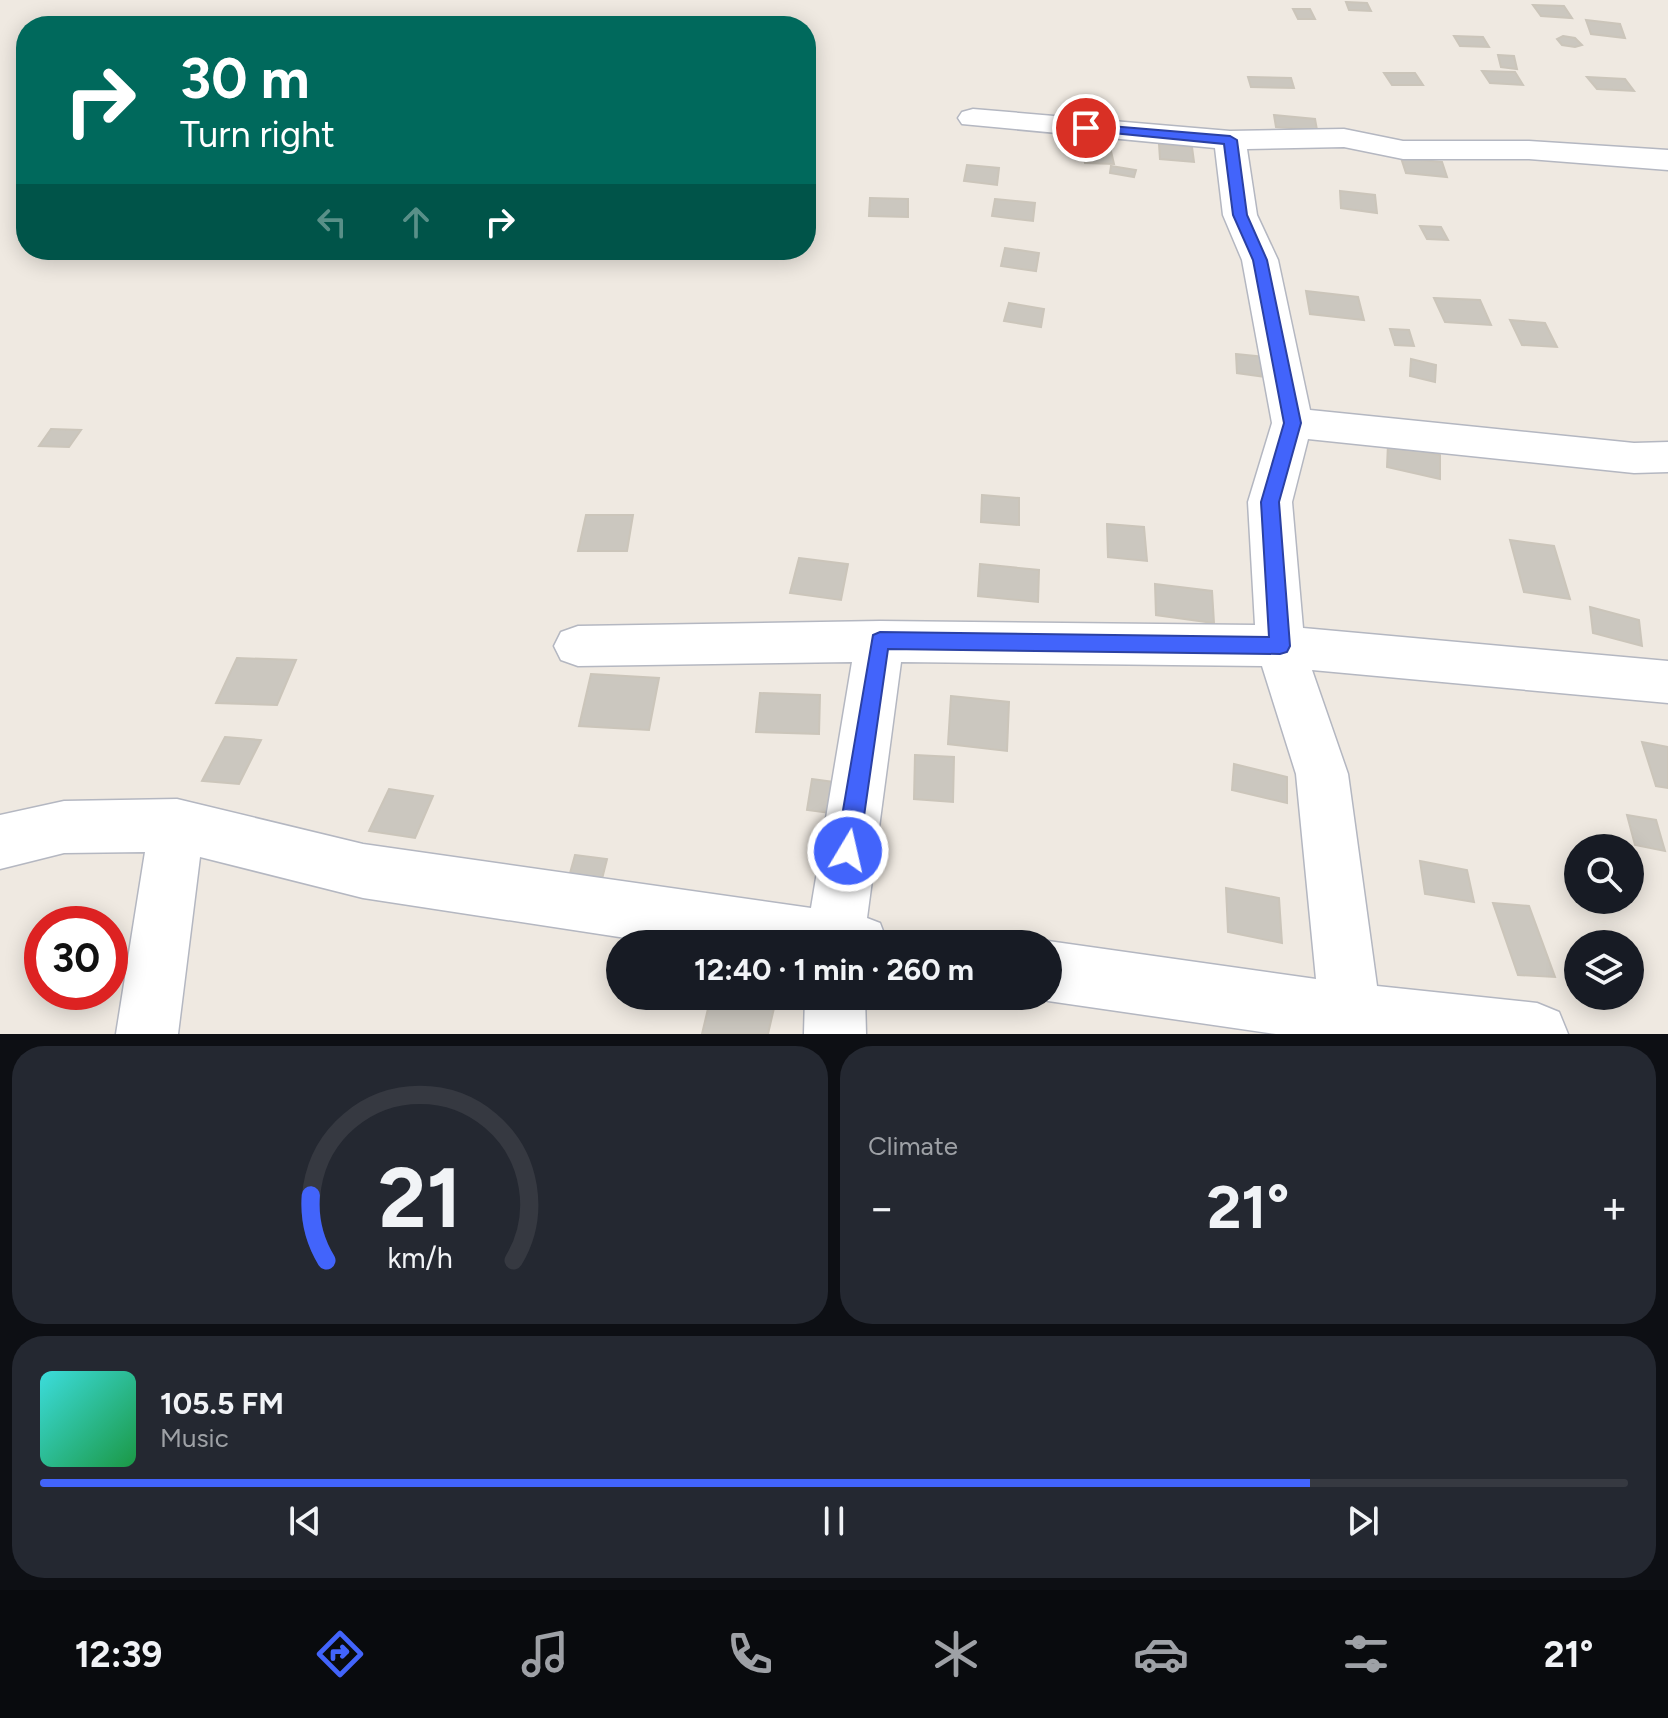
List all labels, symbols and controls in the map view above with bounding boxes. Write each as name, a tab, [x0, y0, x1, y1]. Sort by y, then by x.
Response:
text: 30 m	[180, 45, 310, 112]
icon: right	[48, 48, 152, 152]
pin	[1052, 94, 1120, 162]
icon: arrive	[1064, 106, 1108, 150]
text: Turn right	[180, 113, 335, 156]
icon: left	[310, 200, 354, 244]
icon: ahead	[394, 200, 438, 244]
icon: right	[478, 200, 522, 244]
position arrow	[806, 809, 890, 893]
map controls	[1564, 834, 1644, 1010]
button: search	[1564, 834, 1644, 914]
speed limit sign: 30	[24, 906, 128, 1010]
button: layers	[1564, 930, 1644, 1010]
text: 12:40 · 1 min · 260 m	[694, 951, 974, 988]
text: Climate	[868, 1130, 958, 1162]
text: 21	[378, 1148, 462, 1248]
text: 21°	[1207, 1171, 1289, 1243]
text: −	[868, 1181, 895, 1234]
text: +	[1601, 1181, 1628, 1234]
text: km/h	[387, 1241, 453, 1275]
text: 105.5 FM	[160, 1385, 284, 1422]
text: Music	[160, 1422, 229, 1454]
icon: previous	[283, 1499, 327, 1543]
icon: pause	[812, 1499, 856, 1543]
icon: next	[1341, 1499, 1385, 1543]
icon: directions	[312, 1626, 368, 1682]
icon: music	[517, 1626, 573, 1682]
icon: phone	[722, 1626, 778, 1682]
icon: climate	[928, 1626, 984, 1682]
icon: car	[1133, 1626, 1189, 1682]
icon: filters	[1338, 1626, 1394, 1682]
text: 12:39	[75, 1633, 162, 1676]
text: 21°	[1544, 1633, 1593, 1676]

